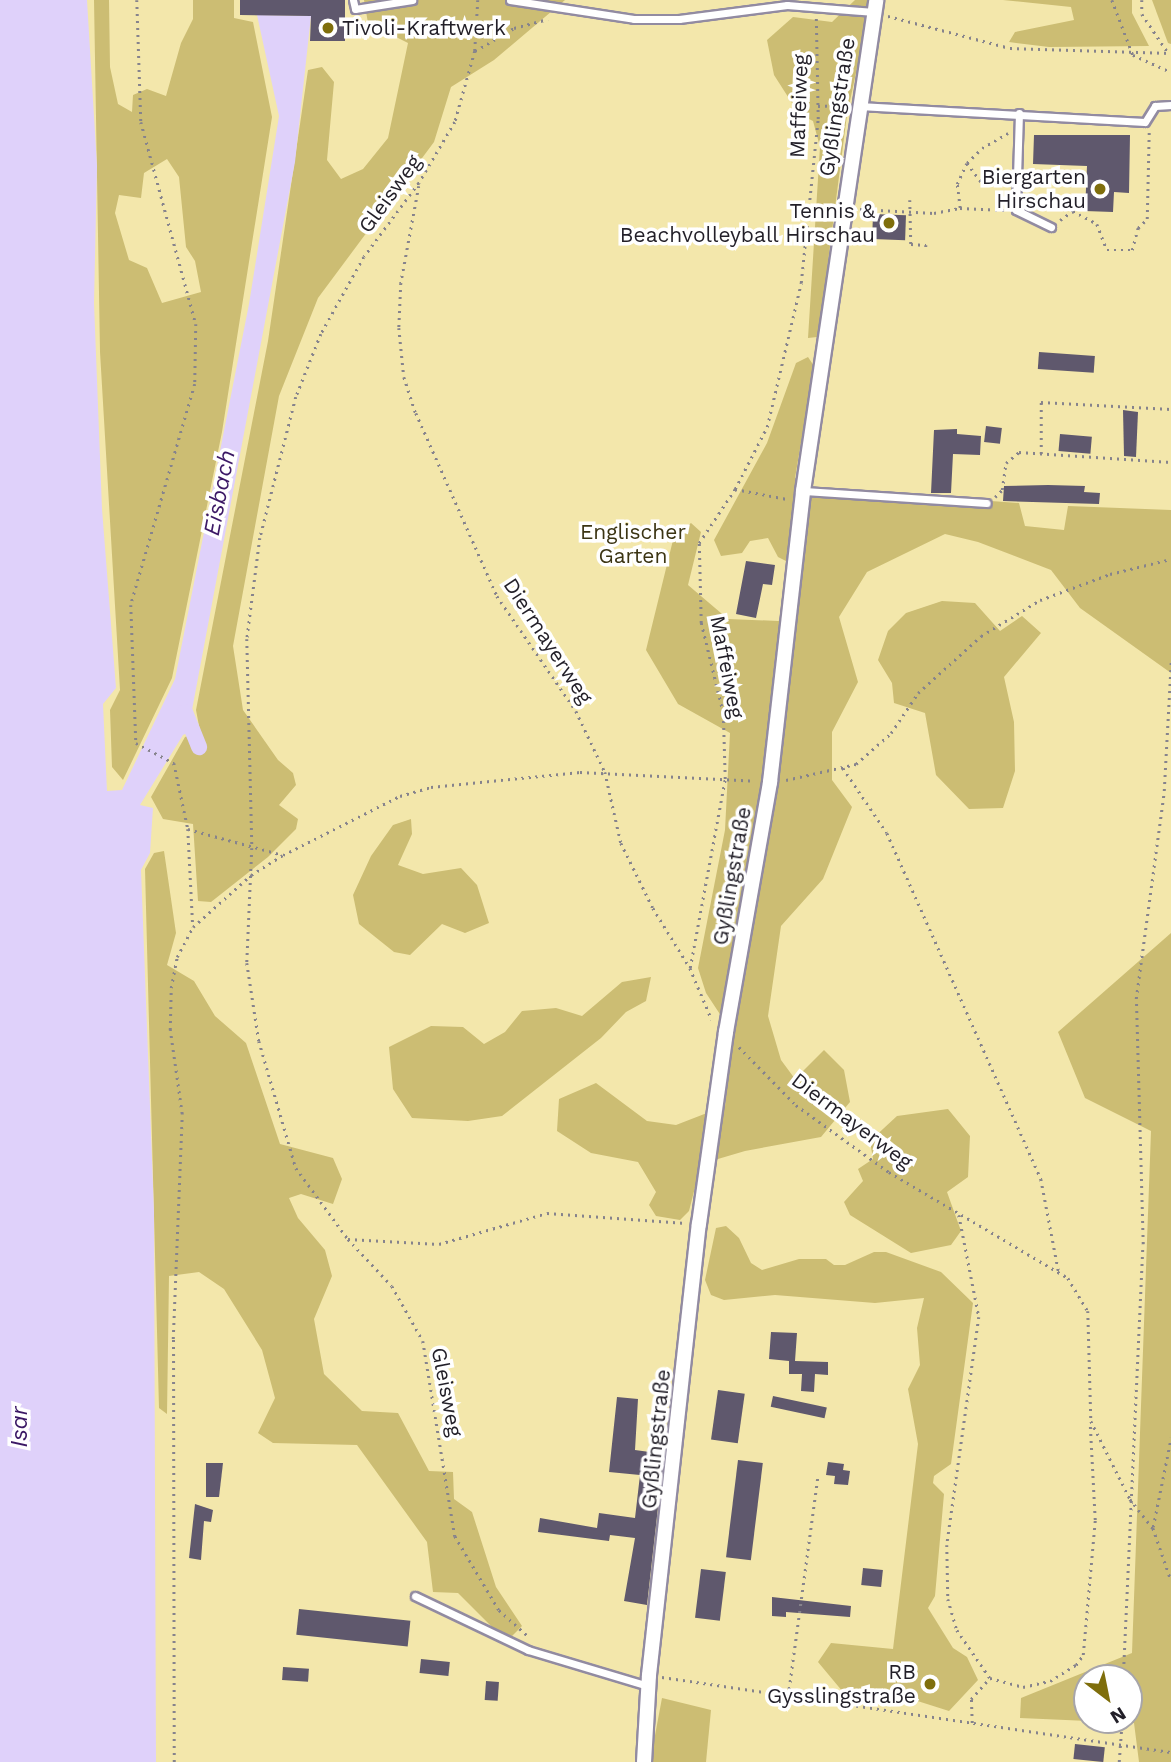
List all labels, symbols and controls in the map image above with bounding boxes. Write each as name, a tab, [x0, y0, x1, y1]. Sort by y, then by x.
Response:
place label: Tivoli-Kraftwerk	[342, 15, 506, 41]
marker: Tivoli-Kraftwerk	[320, 20, 336, 36]
street label: Gyßlingstraße	[814, 36, 860, 178]
street label: Maffeiweg	[785, 54, 813, 158]
street label: Gleisweg	[353, 150, 427, 238]
place label: Biergarten Hirschau	[982, 164, 1086, 214]
marker: Biergarten Hirschau	[1092, 181, 1108, 197]
place label: Tennis & Beachvolleyball Hirschau	[619, 198, 875, 248]
marker: Tennis & Beachvolleyball Hirschau	[881, 215, 897, 231]
water label: Eisbach	[198, 448, 242, 538]
park label: Englischer Garten	[580, 519, 686, 569]
street label: Diermayerweg	[498, 573, 598, 709]
street label: Maffeiweg	[705, 614, 749, 720]
street label: Gyßlingstraße	[707, 805, 757, 947]
street label: Diermayerweg	[787, 1067, 917, 1175]
street label: Gleisweg	[426, 1345, 468, 1439]
street label: Gyßlingstraße	[636, 1368, 676, 1510]
water label: Isar	[6, 1406, 34, 1448]
place label: RB Gysslingstraße	[767, 1659, 916, 1709]
north arrow	[1073, 1664, 1143, 1734]
marker: RB Gysslingstraße	[922, 1676, 938, 1692]
text: N	[1106, 1702, 1130, 1729]

